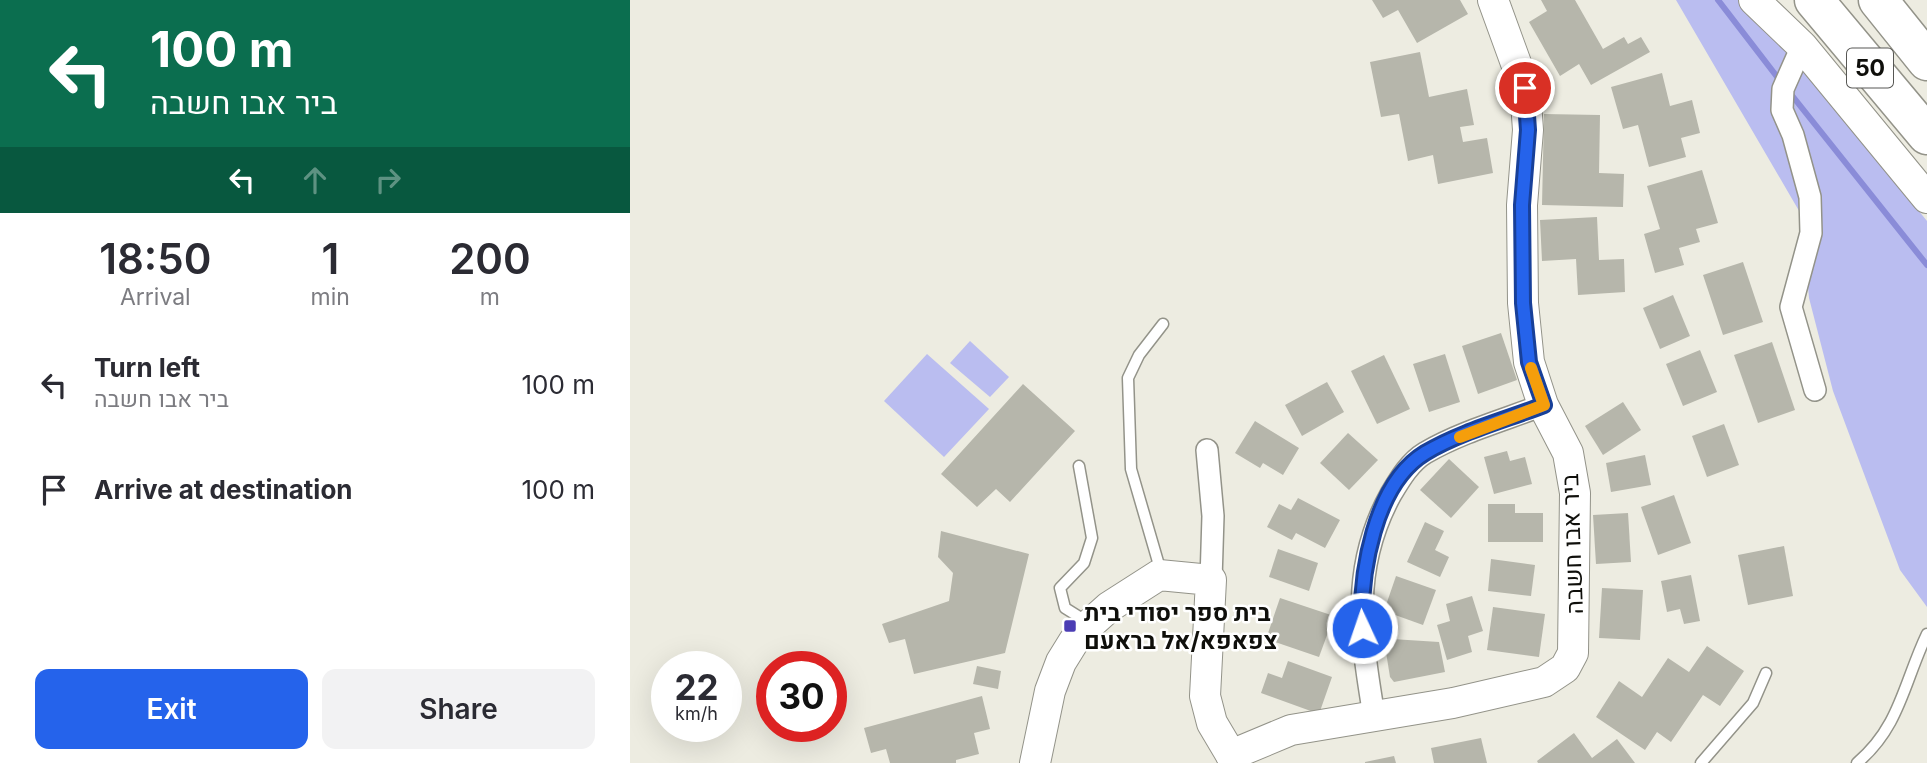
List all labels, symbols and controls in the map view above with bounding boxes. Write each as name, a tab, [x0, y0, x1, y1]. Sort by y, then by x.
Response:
text: 100 m	[150, 20, 294, 79]
icon: left	[35, 28, 126, 119]
road number: 50	[1847, 48, 1893, 88]
pin	[1495, 58, 1555, 118]
icon: arrive	[1506, 69, 1544, 107]
text: ביר אבו חשבה	[150, 83, 338, 122]
icon: left	[223, 161, 261, 199]
icon: ahead	[296, 161, 334, 199]
icon: right	[369, 161, 407, 199]
text: 18:50	[99, 233, 211, 284]
text: 1	[321, 233, 339, 284]
text: 200	[449, 233, 531, 284]
text: Arrival	[120, 283, 191, 311]
text: min	[311, 283, 350, 311]
text: m	[480, 283, 500, 311]
text: Turn left	[94, 352, 200, 383]
icon: left	[35, 366, 73, 404]
text: 100 m	[522, 369, 595, 400]
text: ביר אבו חשבה	[94, 385, 229, 413]
icon: arrive	[35, 471, 73, 509]
street label: ביר אבו חשבה	[1555, 473, 1589, 615]
text: Arrive at destination	[94, 474, 353, 505]
text: 100 m	[522, 474, 595, 505]
position arrow	[1325, 591, 1399, 665]
place label: בית ספר יסודי בית צפאפא/אל בראעם	[1084, 598, 1278, 655]
marker: בית ספר יסודי בית צפאפא/אל בראעם	[1062, 618, 1078, 634]
speed limit sign: 30	[756, 651, 847, 742]
text: 22	[674, 666, 719, 708]
button: Exit	[35, 669, 308, 749]
button: Share	[322, 669, 595, 749]
text: km/h	[675, 703, 718, 724]

